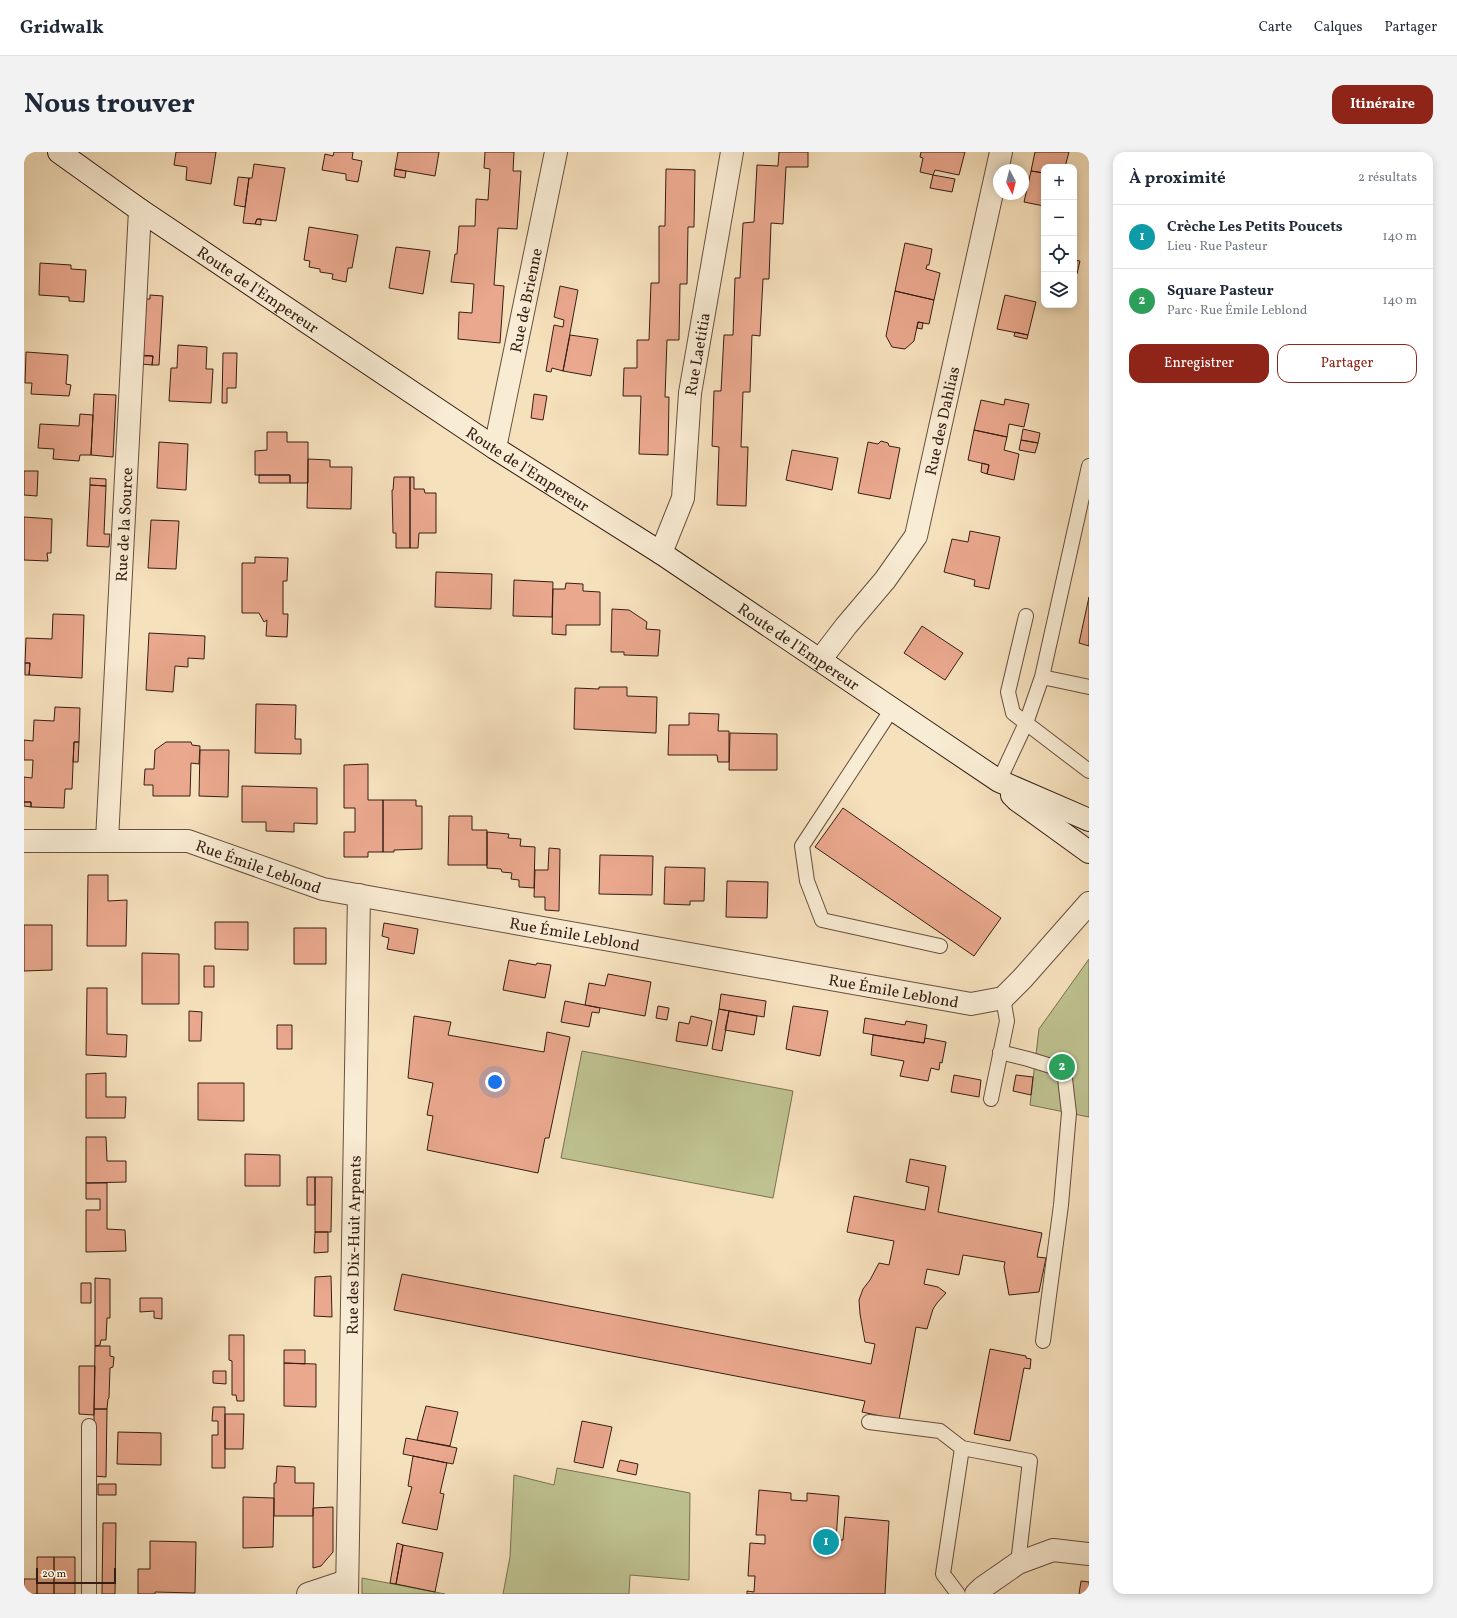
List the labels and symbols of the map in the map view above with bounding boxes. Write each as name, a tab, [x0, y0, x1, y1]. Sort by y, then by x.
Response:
north arrow	[993, 164, 1029, 200]
street label: Route de l'Empereur	[192, 242, 323, 340]
street label: Rue de Brienne	[506, 246, 549, 355]
street label: Rue Laetitia	[681, 311, 717, 398]
street label: Rue des Dahlias	[921, 364, 966, 478]
street label: Route de l'Empereur	[461, 422, 593, 518]
street label: Rue de la Source	[112, 467, 140, 582]
street label: Route de l'Empereur	[733, 599, 863, 697]
street label: Rue Émile Leblond	[192, 836, 324, 900]
street label: Rue Émile Leblond	[507, 913, 641, 958]
street label: Rue Émile Leblond	[827, 970, 960, 1015]
pin: 2	[1049, 1052, 1075, 1082]
your location	[485, 1072, 505, 1092]
street label: Rue des Dix-Huit Arpents	[342, 1155, 368, 1335]
pin: 1	[813, 1527, 839, 1557]
scale bar	[36, 1566, 116, 1585]

